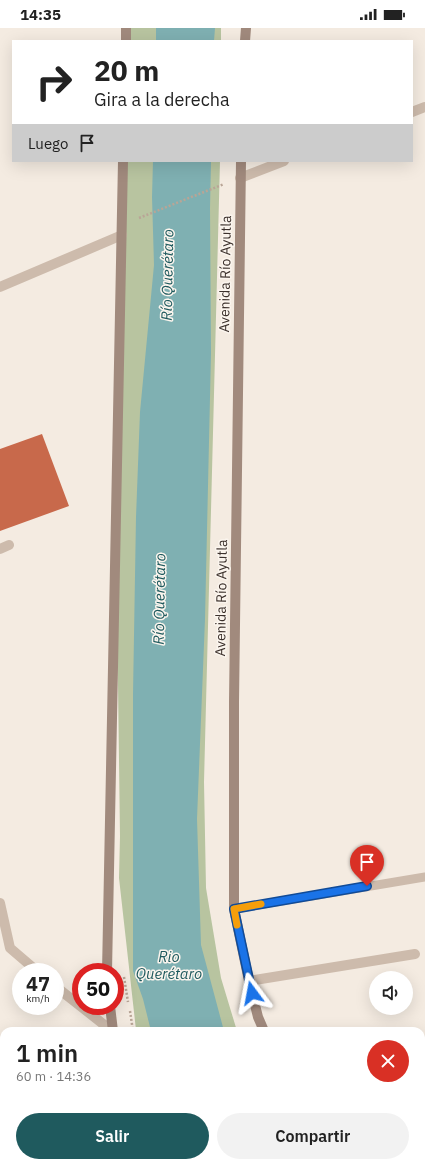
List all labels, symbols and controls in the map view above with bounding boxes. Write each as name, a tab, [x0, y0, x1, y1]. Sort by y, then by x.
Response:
text: 14:35	[20, 5, 61, 24]
text: 20 m	[94, 52, 159, 89]
icon: right	[28, 56, 80, 108]
text: Gira a la derecha	[94, 88, 230, 111]
icon: arrive	[76, 132, 98, 154]
text: Luego	[28, 134, 68, 153]
street label: Avenida Río Ayutla	[215, 215, 235, 333]
water label: Río Querétaro	[157, 229, 177, 321]
street label: Avenida Río Ayutla	[211, 539, 231, 657]
water label: Río Querétaro	[149, 553, 169, 645]
pin	[350, 845, 384, 886]
icon: arrive	[356, 851, 378, 873]
water label: Rio Querétaro	[136, 947, 202, 983]
speed limit sign: 50	[72, 963, 124, 1015]
text: 47	[26, 970, 50, 997]
map controls	[369, 971, 413, 1015]
button: sound	[369, 971, 413, 1015]
position arrow	[231, 972, 273, 1014]
text: km/h	[26, 992, 50, 1005]
text: 1 min	[16, 1037, 78, 1069]
button: close	[367, 1040, 409, 1082]
text: 60 m · 14:36	[16, 1068, 91, 1085]
button: Salir	[16, 1113, 209, 1159]
button: Compartir	[217, 1113, 409, 1159]

